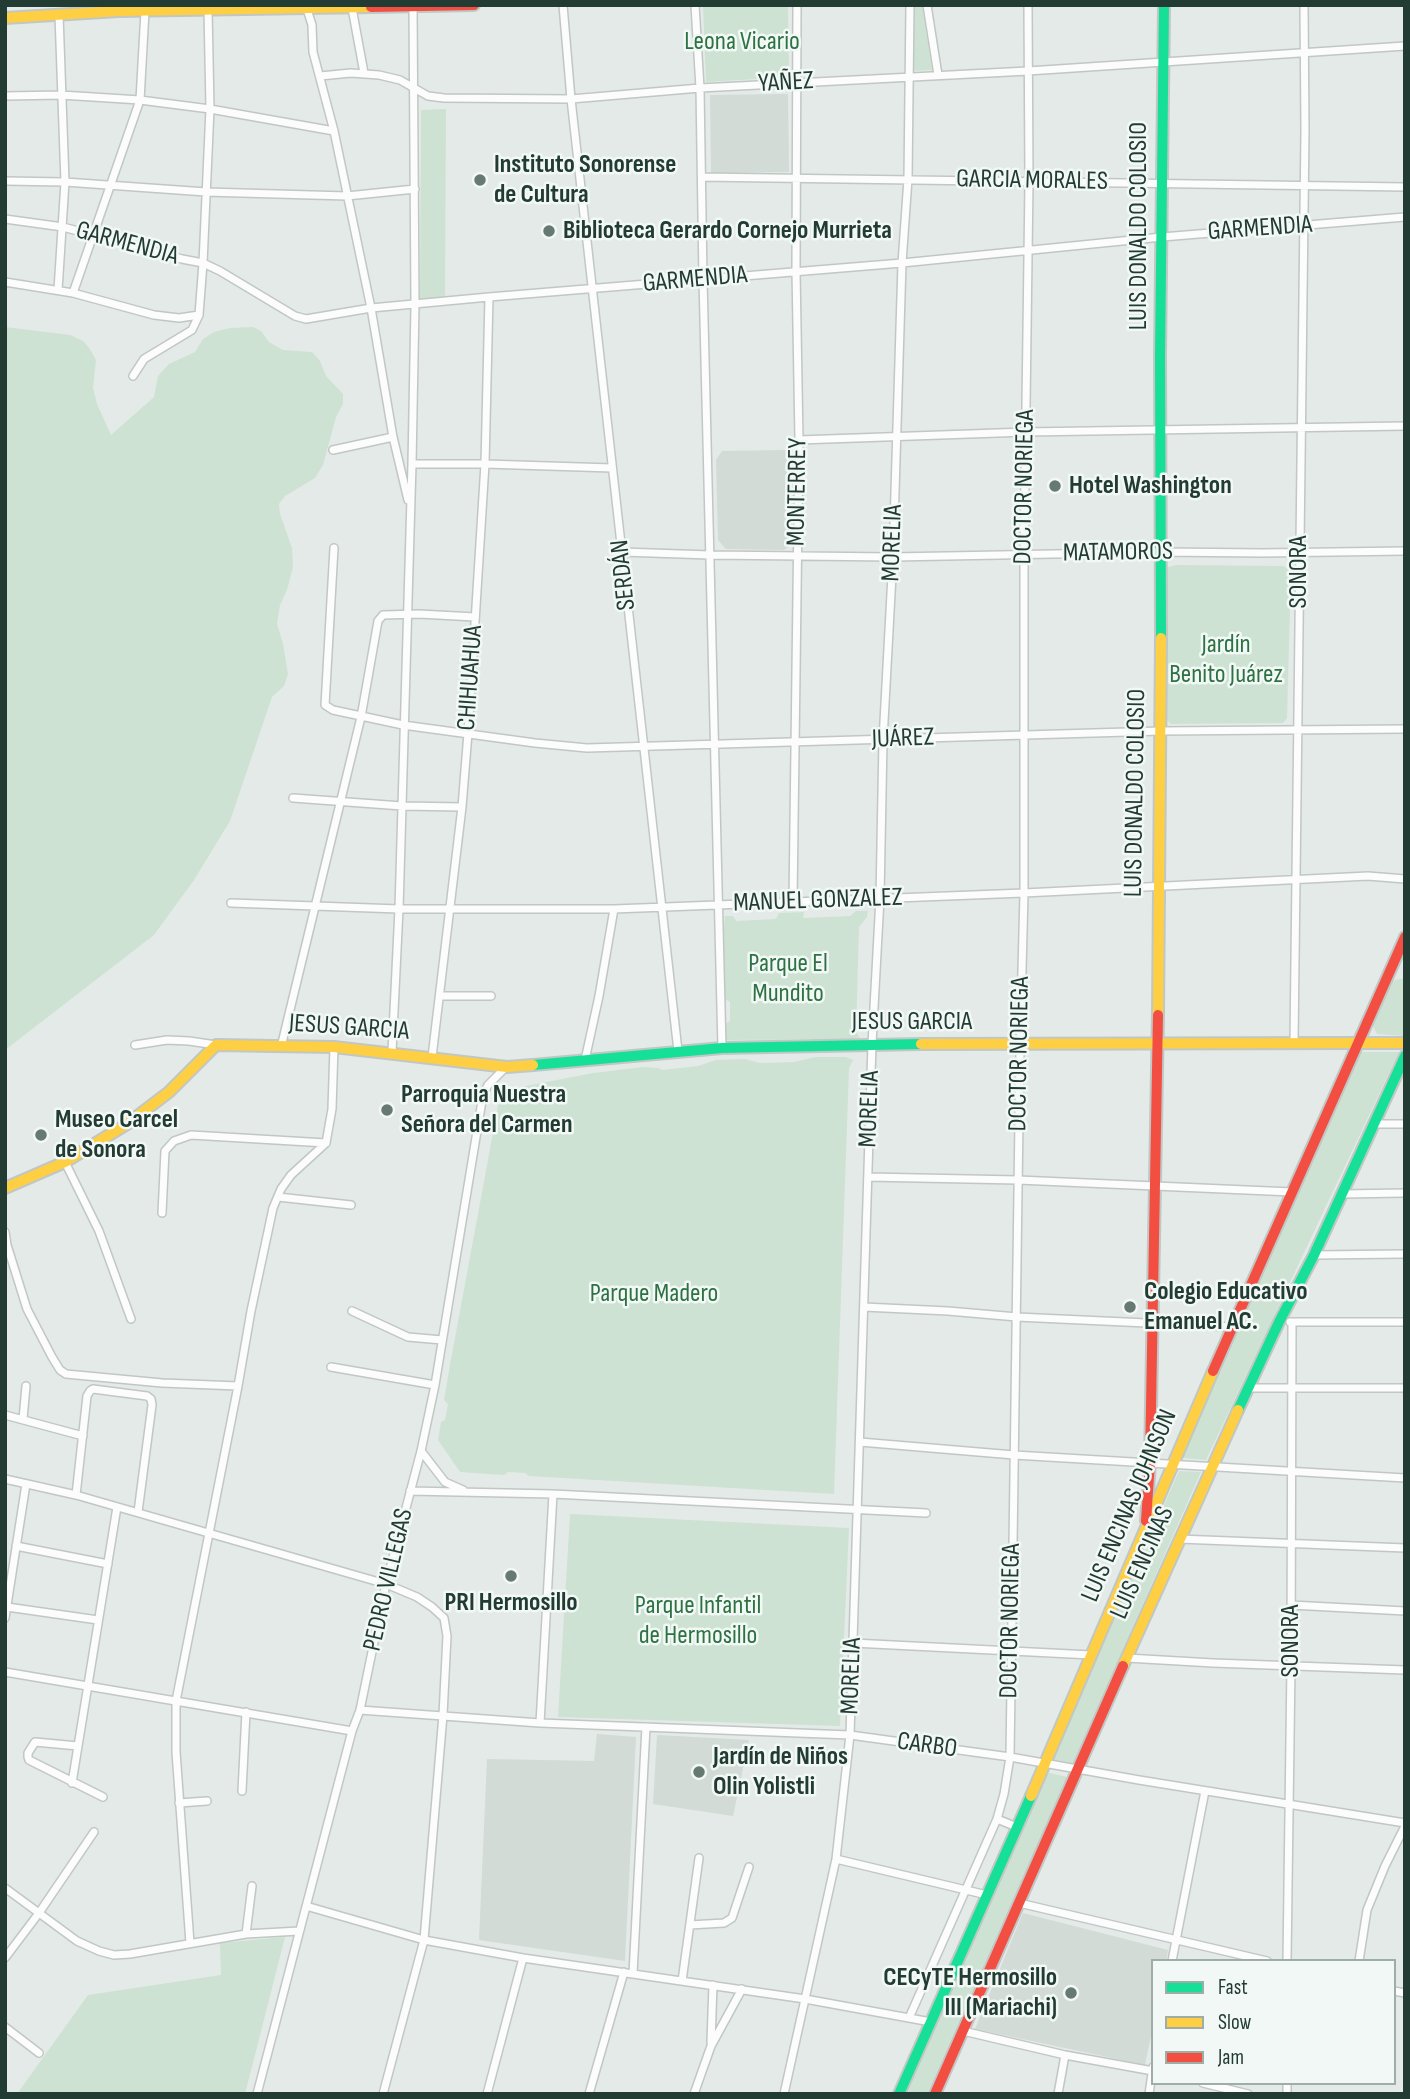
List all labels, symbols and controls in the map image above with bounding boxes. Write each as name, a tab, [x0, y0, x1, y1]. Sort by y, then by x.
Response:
park label: Leona Vicario	[684, 26, 800, 58]
street label: YAÑEZ	[757, 66, 815, 100]
street label: LUIS DONALDO COLOSIO	[1123, 122, 1155, 330]
place label: Instituto Sonorense de Cultura	[494, 149, 676, 210]
street label: GARCIA MORALES	[956, 164, 1108, 198]
marker: Instituto Sonorense de Cultura	[472, 172, 488, 188]
street label: GARMENDIA	[1207, 210, 1313, 248]
street label: GARMENDIA	[72, 215, 182, 273]
place label: Biblioteca Gerardo Cornejo Murrieta	[563, 215, 892, 247]
marker: Biblioteca Gerardo Cornejo Murrieta	[541, 223, 557, 239]
street label: GARMENDIA	[641, 260, 749, 300]
street label: DOCTOR NORIEGA	[1008, 409, 1042, 565]
street label: MONTERREY	[781, 438, 815, 546]
place label: Hotel Washington	[1069, 470, 1232, 502]
marker: Hotel Washington	[1047, 478, 1063, 494]
street label: MORELIA	[876, 504, 910, 582]
street label: MATAMOROS	[1063, 536, 1173, 570]
street label: SONORA	[1283, 536, 1315, 608]
street label: SERDÁN	[605, 538, 643, 612]
street label: CHIHUAHUA	[452, 624, 490, 732]
park label: Jardín Benito Juárez	[1169, 629, 1283, 690]
street label: LUIS DONALDO COLOSIO	[1119, 689, 1153, 897]
street label: JUÁREZ	[871, 722, 935, 756]
street label: MANUEL GONZALEZ	[733, 882, 903, 920]
park label: Parque El Mundito	[748, 948, 828, 1010]
street label: DOCTOR NORIEGA	[1003, 976, 1037, 1132]
street label: JESUS GARCIA	[852, 1006, 972, 1038]
street label: JESUS GARCIA	[288, 1008, 410, 1048]
street label: MORELIA	[853, 1070, 887, 1148]
place label: Parroquia Nuestra Señora del Carmen	[401, 1079, 573, 1140]
marker: Parroquia Nuestra Señora del Carmen	[379, 1102, 395, 1118]
place label: Museo Carcel de Sonora	[55, 1104, 178, 1166]
marker: Museo Carcel de Sonora	[33, 1127, 49, 1143]
place label: Colegio Educativo Emanuel AC.	[1144, 1276, 1308, 1338]
park label: Parque Madero	[590, 1278, 718, 1310]
marker: Colegio Educativo Emanuel AC.	[1122, 1299, 1138, 1315]
street label: LUIS ENCINAS JOHNSON	[1075, 1405, 1185, 1607]
street label: LUIS ENCINAS	[1104, 1502, 1182, 1624]
street label: PEDRO VILLEGAS	[357, 1506, 421, 1654]
street label: DOCTOR NORIEGA	[994, 1543, 1028, 1699]
marker: PRI Hermosillo	[503, 1568, 519, 1584]
place label: PRI Hermosillo	[444, 1587, 578, 1619]
park label: Parque Infantil de Hermosillo	[635, 1590, 761, 1652]
street label: SONORA	[1275, 1605, 1307, 1677]
street label: MORELIA	[835, 1637, 869, 1715]
street label: CARBO	[895, 1726, 959, 1766]
place label: Jardín de Niños Olin Yolistli	[713, 1741, 848, 1802]
marker: Jardín de Niños Olin Yolistli	[691, 1764, 707, 1780]
legend	[1151, 1959, 1396, 2085]
place label: CECyTE Hermosillo III (Mariachi)	[883, 1962, 1057, 2024]
text: Fast	[1218, 1975, 1248, 2000]
marker: CECyTE Hermosillo III (Mariachi)	[1063, 1985, 1079, 2001]
text: Slow	[1218, 2010, 1251, 2035]
text: Jam	[1218, 2045, 1244, 2070]

